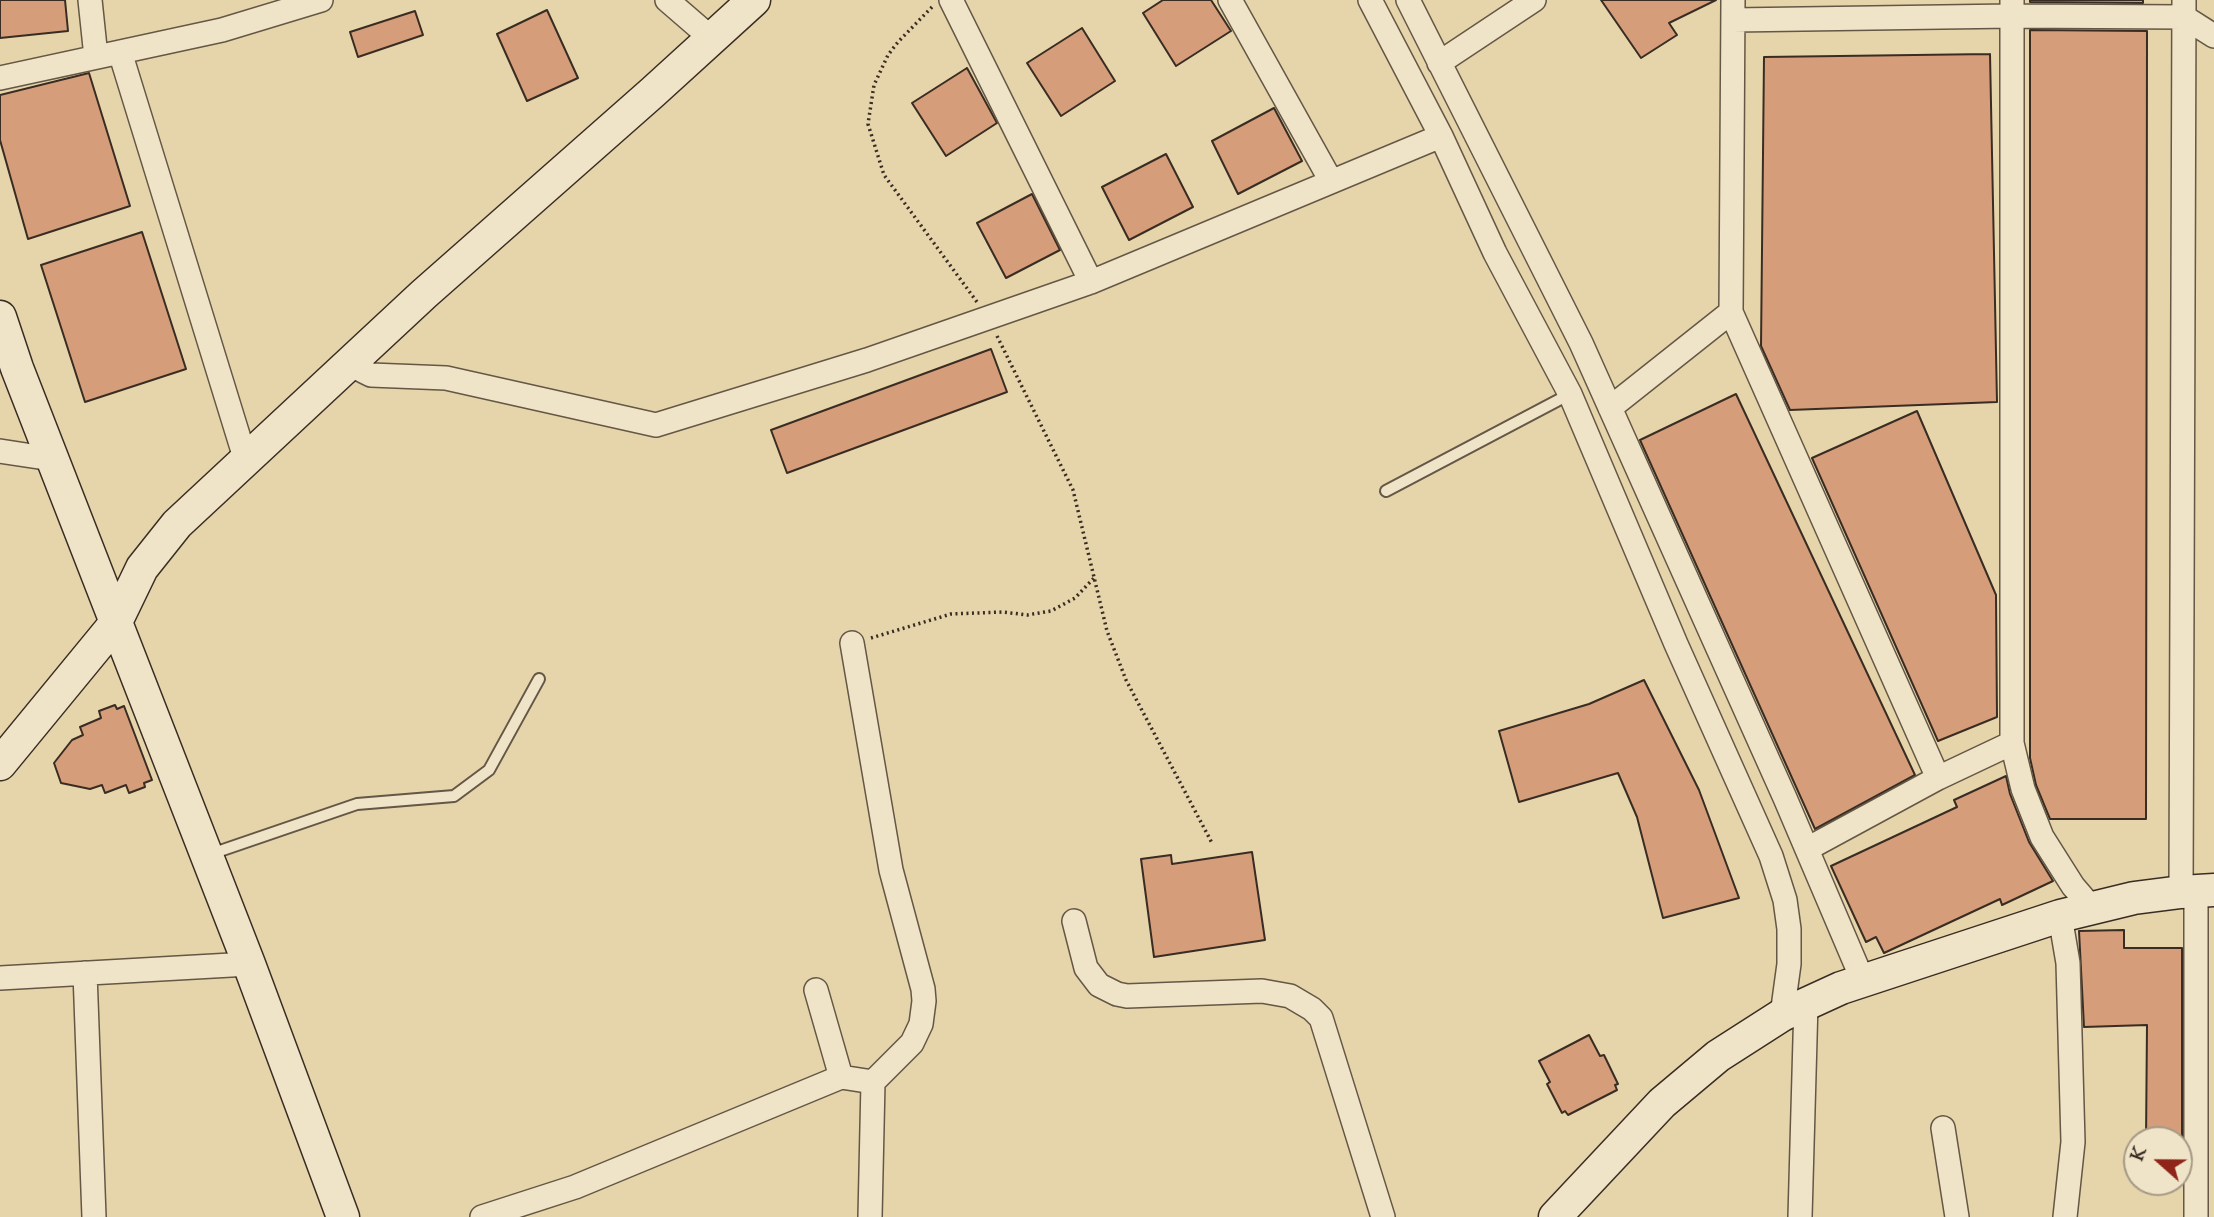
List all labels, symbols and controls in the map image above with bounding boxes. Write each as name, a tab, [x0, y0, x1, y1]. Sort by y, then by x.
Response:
north arrow	[2123, 1126, 2193, 1196]
text: K	[2125, 1143, 2155, 1165]

